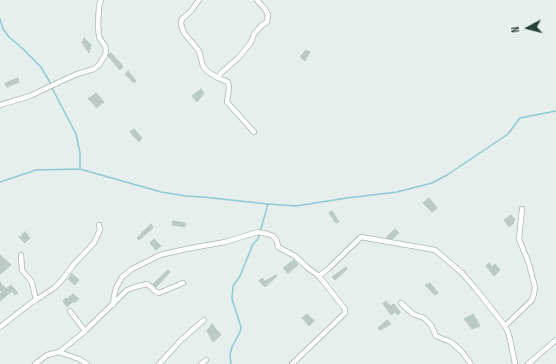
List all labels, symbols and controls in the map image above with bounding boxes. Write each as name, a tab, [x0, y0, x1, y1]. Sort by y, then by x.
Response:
north arrow	[508, 8, 548, 48]
text: N	[509, 26, 522, 33]

